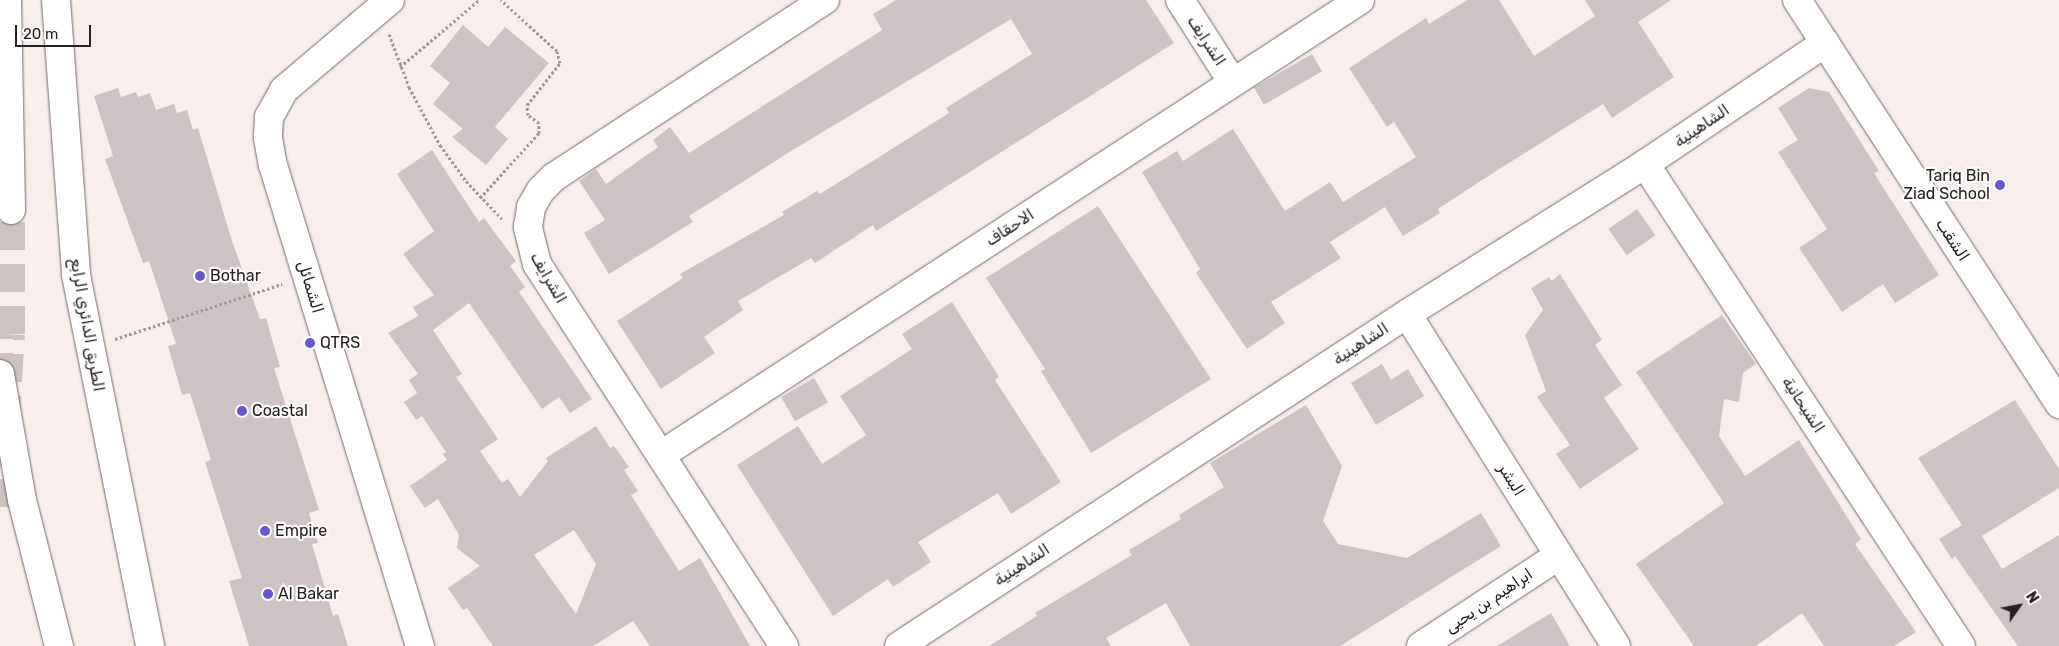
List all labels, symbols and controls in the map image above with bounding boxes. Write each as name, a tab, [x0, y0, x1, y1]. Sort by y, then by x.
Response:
street label: الشرايف	[1183, 12, 1229, 70]
scale bar	[18, 15, 94, 47]
text: 20 m	[23, 25, 58, 43]
street label: الشاهينية	[1671, 101, 1733, 151]
place label: Tariq Bin Ziad School	[1903, 166, 1990, 204]
marker: Tariq Bin Ziad School	[1994, 179, 2006, 191]
street label: الاحقاف	[982, 205, 1038, 251]
street label: الشقب	[1931, 215, 1973, 265]
street label: الشرايف	[526, 249, 570, 307]
street label: الطريق الدائري الرابع	[66, 257, 108, 393]
street label: الشمائل	[293, 259, 327, 315]
place label: Bothar	[210, 266, 261, 286]
marker: Bothar	[194, 270, 206, 282]
street label: الشاهينية	[1329, 319, 1393, 369]
place label: QTRS	[320, 333, 360, 353]
marker: QTRS	[304, 337, 316, 349]
street label: الشيحانية	[1778, 373, 1828, 437]
place label: Coastal	[252, 401, 308, 421]
marker: Coastal	[236, 405, 248, 417]
street label: البشر	[1494, 460, 1528, 500]
place label: Empire	[275, 521, 327, 541]
marker: Empire	[259, 525, 271, 537]
street label: الشاهينية	[990, 540, 1054, 590]
street label: ابراهيم بن يحيى	[1441, 565, 1537, 637]
north arrow	[1994, 581, 2044, 631]
place label: Al Bakar	[278, 584, 339, 604]
marker: Al Bakar	[262, 588, 274, 600]
text: N	[2022, 589, 2042, 606]

